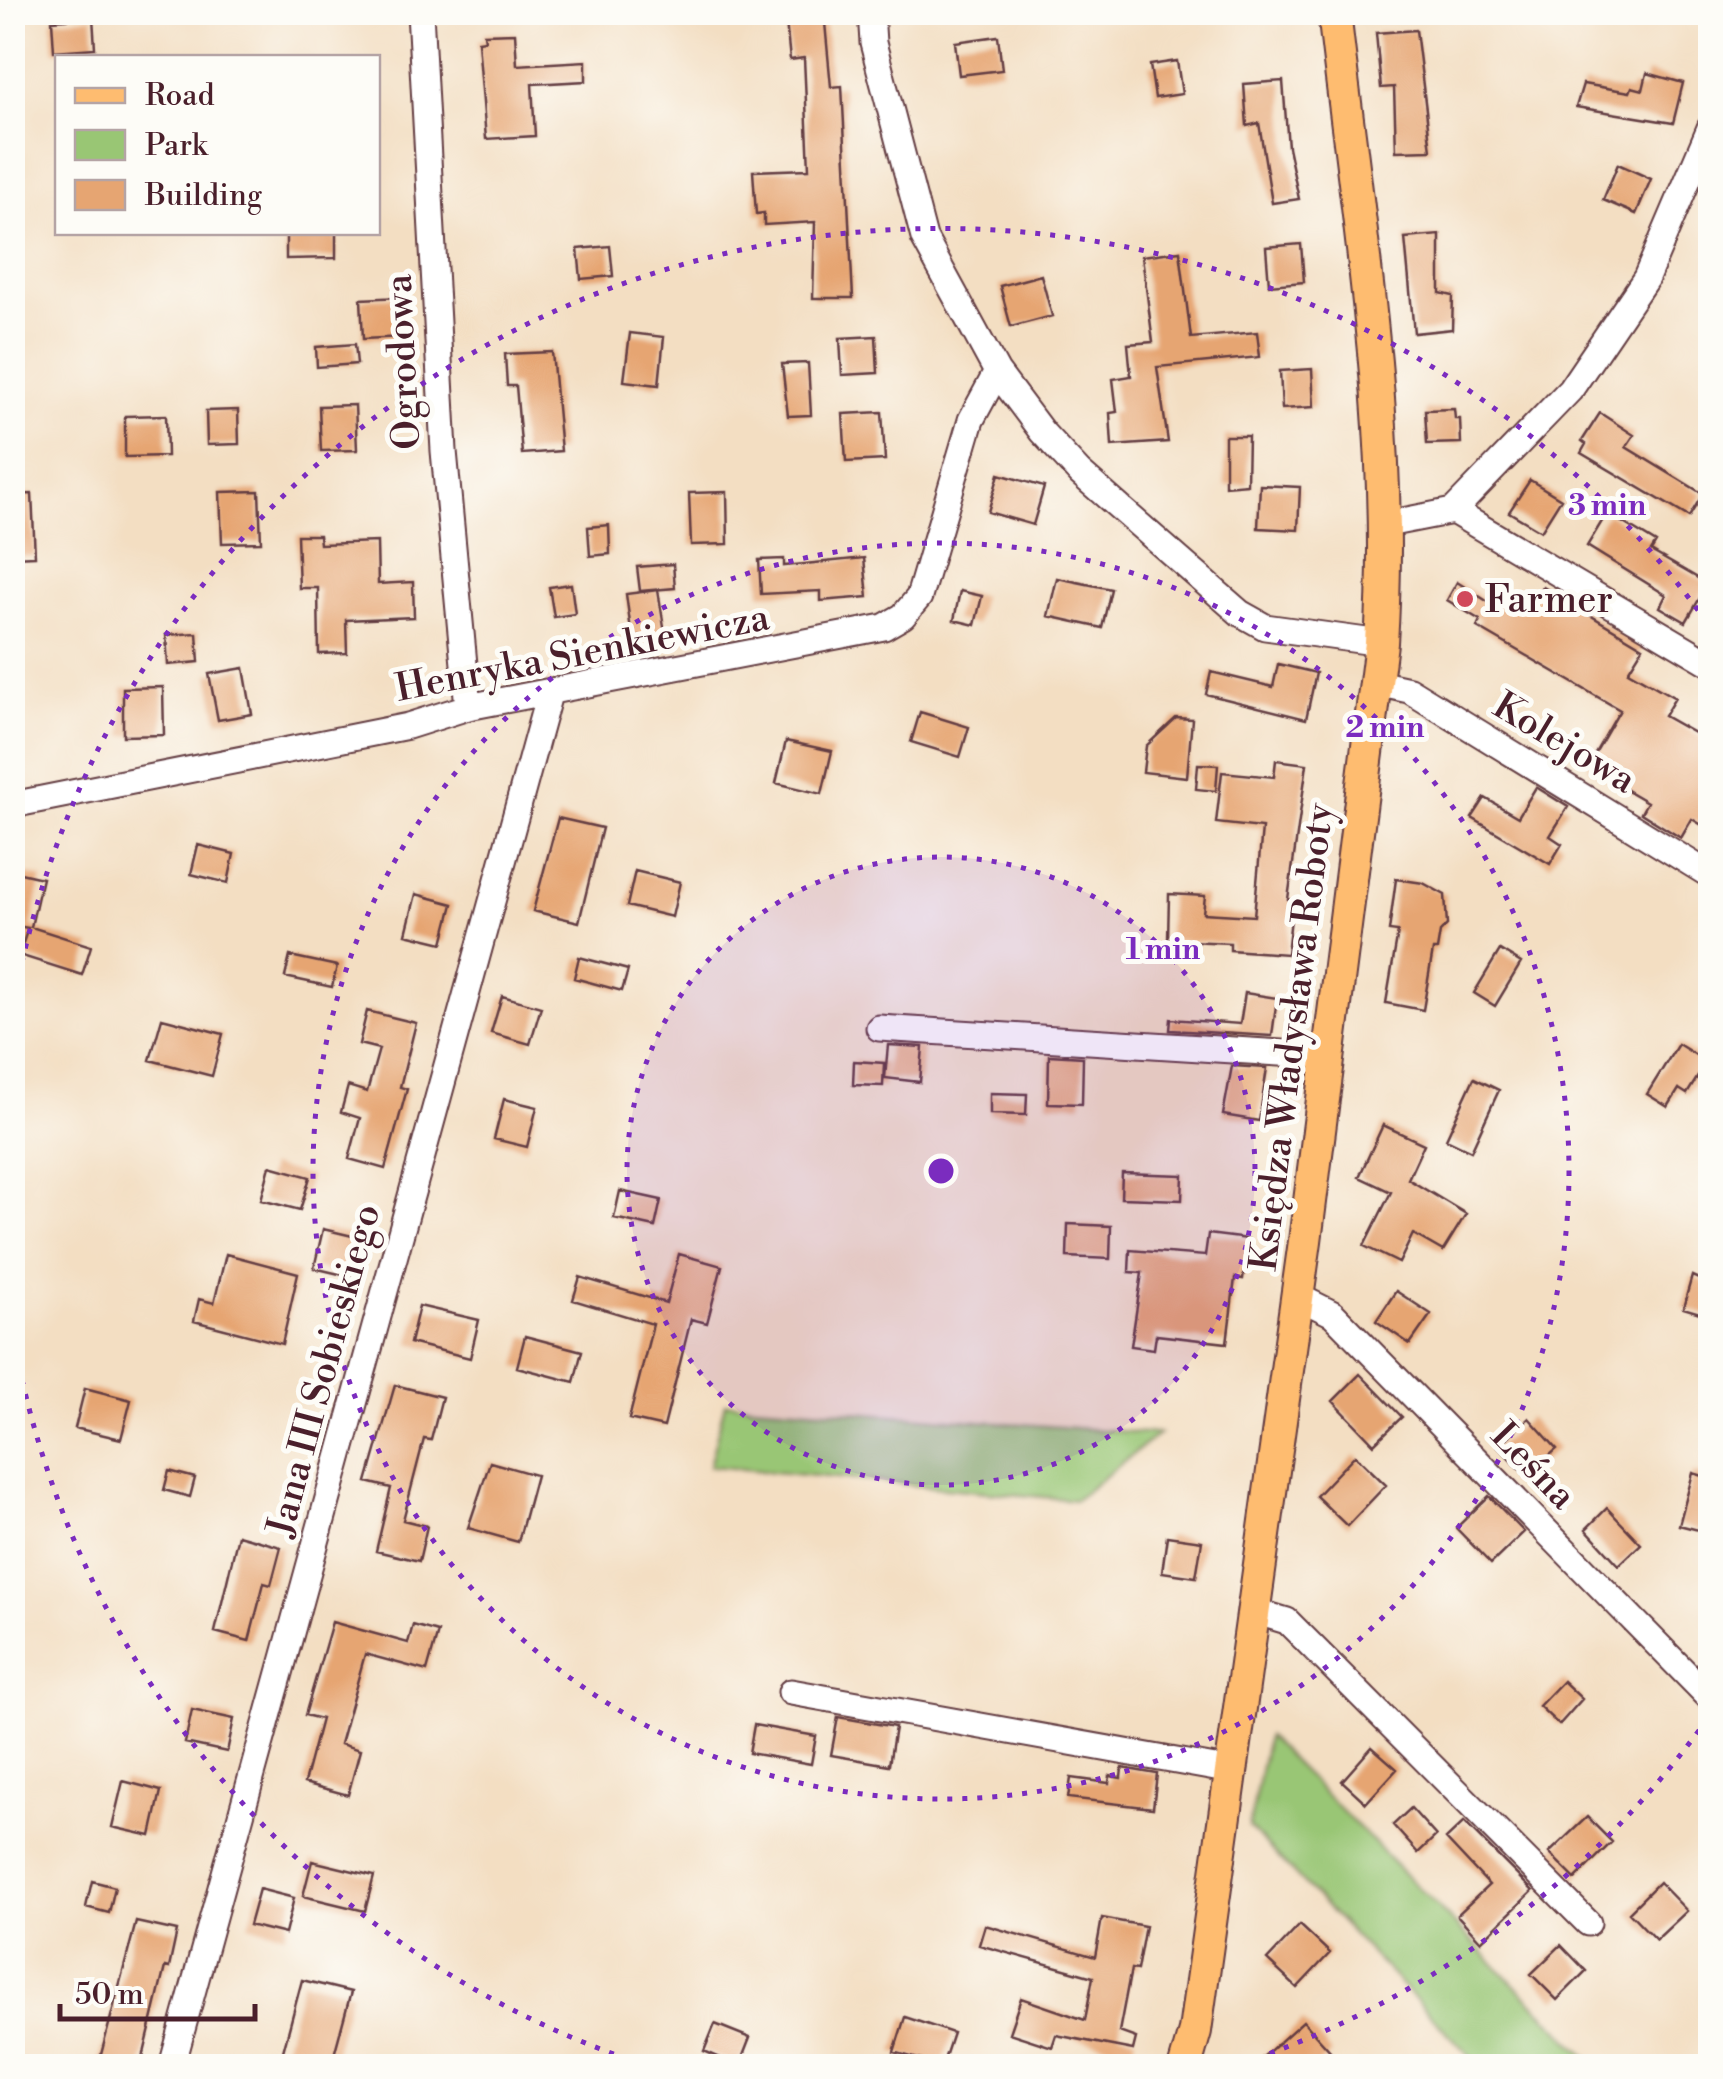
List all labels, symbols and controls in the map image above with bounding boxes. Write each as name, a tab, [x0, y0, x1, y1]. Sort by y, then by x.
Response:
legend	[55, 55, 380, 235]
text: Road	[145, 77, 215, 115]
text: Park	[145, 127, 209, 165]
text: Building	[144, 177, 263, 215]
street label: Ogrodowa	[375, 272, 432, 451]
text: 3 min	[1568, 487, 1647, 525]
place label: Farmer	[1485, 577, 1613, 624]
marker: Farmer	[1454, 588, 1476, 610]
street label: Henryka Sienkiewicza	[391, 594, 774, 713]
street label: Kolejowa	[1484, 682, 1645, 805]
text: 2 min	[1346, 709, 1425, 747]
street label: Księdza Władysława Roboty	[1240, 800, 1345, 1274]
text: 1 min	[1126, 931, 1201, 969]
centre of rings	[923, 1153, 959, 1189]
street label: Jana III Sobieskiego	[257, 1199, 391, 1544]
street label: Leśna	[1480, 1413, 1586, 1520]
scale bar	[60, 1959, 255, 2021]
text: 50 m	[75, 1976, 144, 2014]

